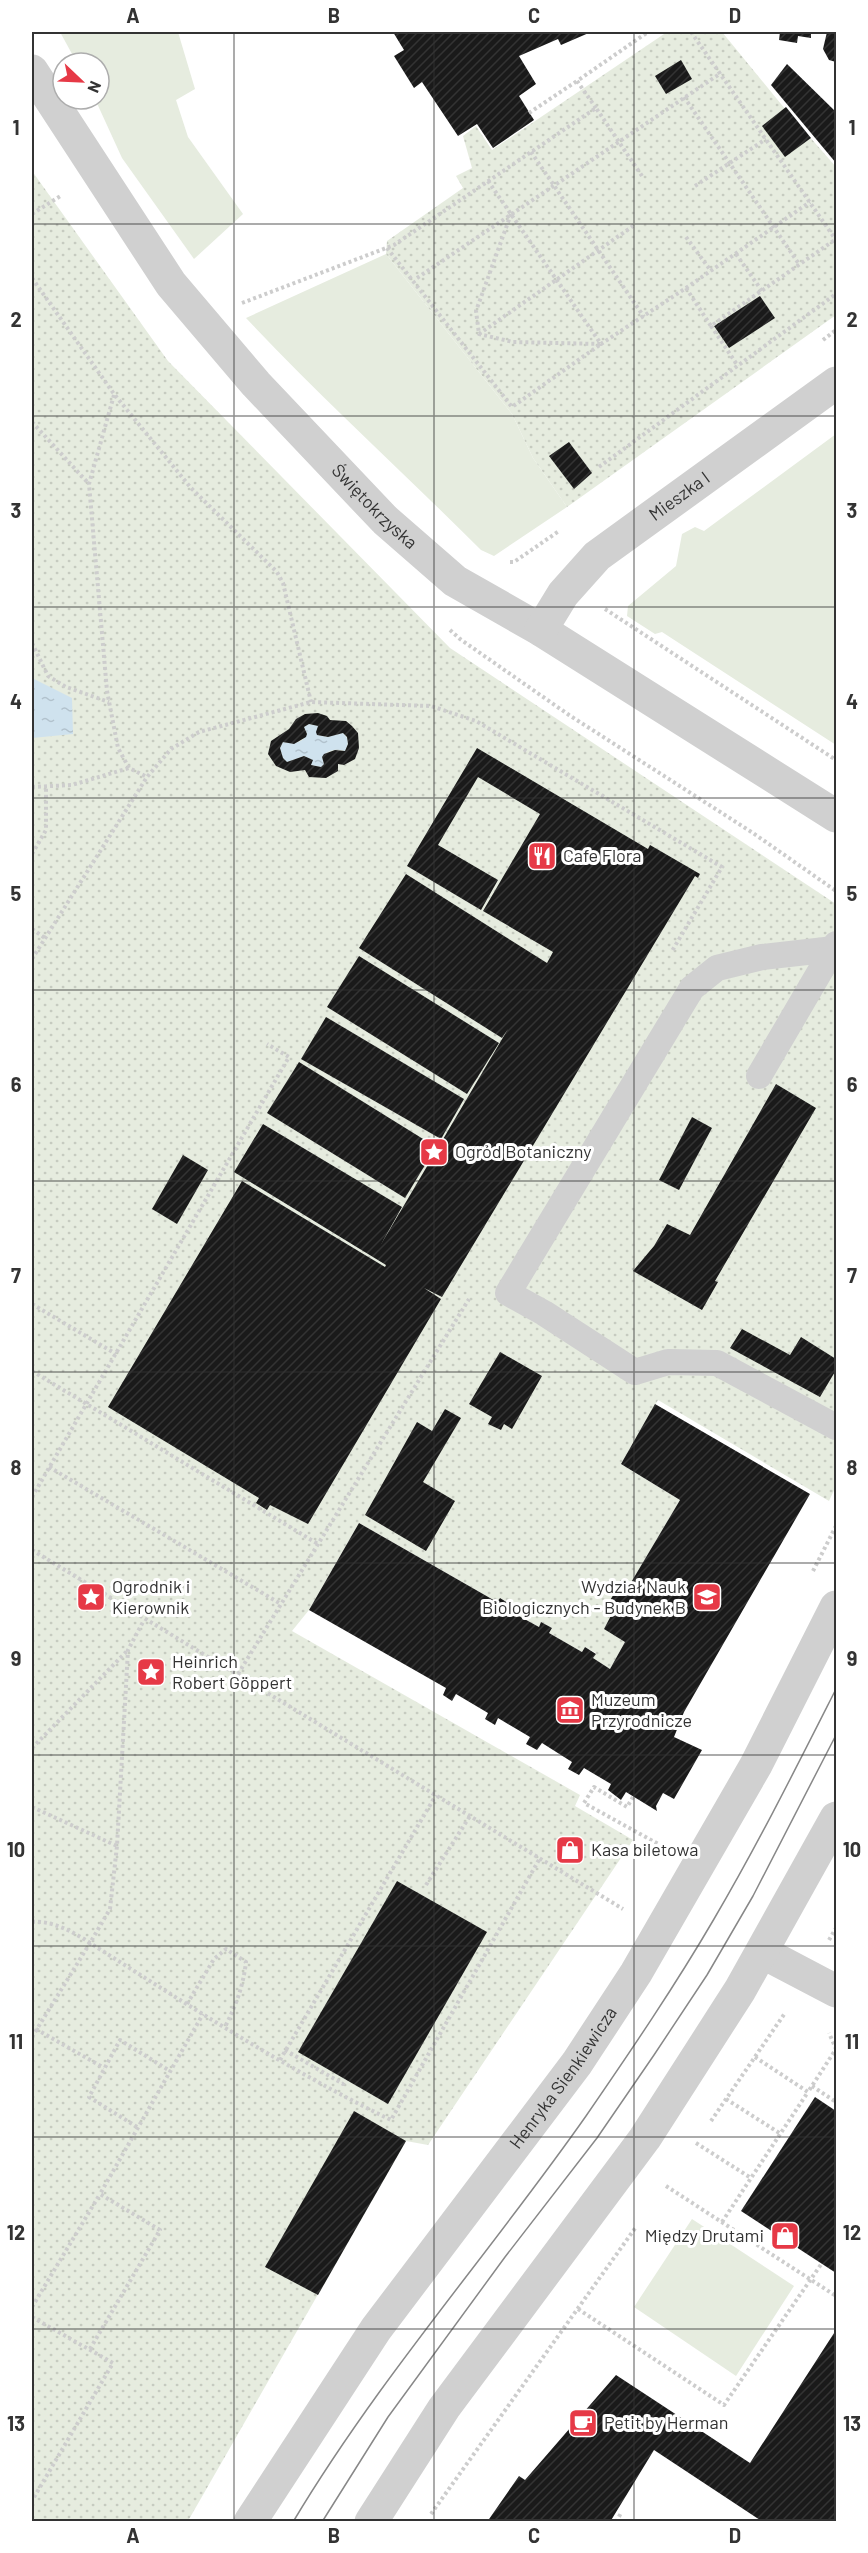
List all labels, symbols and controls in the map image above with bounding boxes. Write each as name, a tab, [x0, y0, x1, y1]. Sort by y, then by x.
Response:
text: A	[126, 3, 140, 27]
text: B	[328, 3, 340, 27]
text: C	[528, 3, 540, 27]
text: D	[729, 3, 741, 27]
north arrow	[51, 51, 111, 111]
text: N	[84, 78, 106, 96]
text: 1	[12, 115, 20, 139]
text: 1	[848, 115, 856, 139]
text: 2	[10, 307, 22, 331]
text: 2	[846, 307, 858, 331]
street label: Świętokrzyska	[328, 459, 422, 553]
street label: Mieszka I	[644, 466, 714, 525]
text: 3	[11, 498, 21, 522]
text: 3	[847, 498, 857, 522]
text: 4	[10, 689, 22, 713]
text: 4	[846, 689, 858, 713]
restaurant icon: Cafe Flora	[526, 840, 558, 872]
place label: Cafe Flora	[563, 844, 642, 866]
text: 5	[11, 881, 22, 905]
text: 5	[847, 881, 858, 905]
text: 6	[11, 1072, 22, 1096]
text: 6	[847, 1072, 858, 1096]
place icon: Ogród Botaniczny	[418, 1136, 450, 1168]
place label: Ogród Botaniczny	[455, 1140, 591, 1162]
text: 7	[11, 1263, 21, 1287]
text: 7	[847, 1263, 857, 1287]
text: 8	[11, 1455, 22, 1479]
text: 8	[847, 1455, 858, 1479]
place label: Ogrodnik i Kierownik	[112, 1575, 190, 1618]
place label: Wydział Nauk Biologicznych - Budynek B	[482, 1575, 686, 1618]
place icon: Ogrodnik i Kierownik	[75, 1581, 107, 1613]
school or university icon: Wydział Nauk Biologicznych - Budynek B	[691, 1581, 723, 1613]
text: 9	[11, 1646, 21, 1670]
text: 9	[847, 1646, 857, 1670]
place label: Heinrich Robert Göppert	[172, 1650, 292, 1693]
place icon: Heinrich Robert Göppert	[135, 1656, 167, 1688]
place label: Muzeum Przyrodnicze	[591, 1688, 692, 1731]
museum icon: Muzeum Przyrodnicze	[554, 1694, 586, 1726]
shop icon: Kasa biletowa	[554, 1834, 586, 1866]
text: 10	[7, 1837, 25, 1861]
text: 10	[843, 1837, 861, 1861]
place label: Kasa biletowa	[591, 1838, 698, 1860]
street label: Henryka Sienkiewicza	[504, 2002, 621, 2153]
text: 11	[9, 2029, 23, 2053]
text: 11	[845, 2029, 859, 2053]
text: 12	[7, 2220, 25, 2244]
shop icon: Między Drutami	[769, 2220, 801, 2252]
text: 12	[843, 2220, 861, 2244]
place label: Między Drutami	[645, 2224, 764, 2246]
cafe icon: Petit by Herman	[567, 2407, 599, 2439]
text: 13	[7, 2411, 25, 2435]
place label: Petit by Herman	[604, 2411, 728, 2433]
text: 13	[843, 2411, 861, 2435]
text: A	[126, 2523, 140, 2547]
text: B	[328, 2523, 340, 2547]
text: C	[528, 2523, 540, 2547]
text: D	[729, 2523, 741, 2547]

